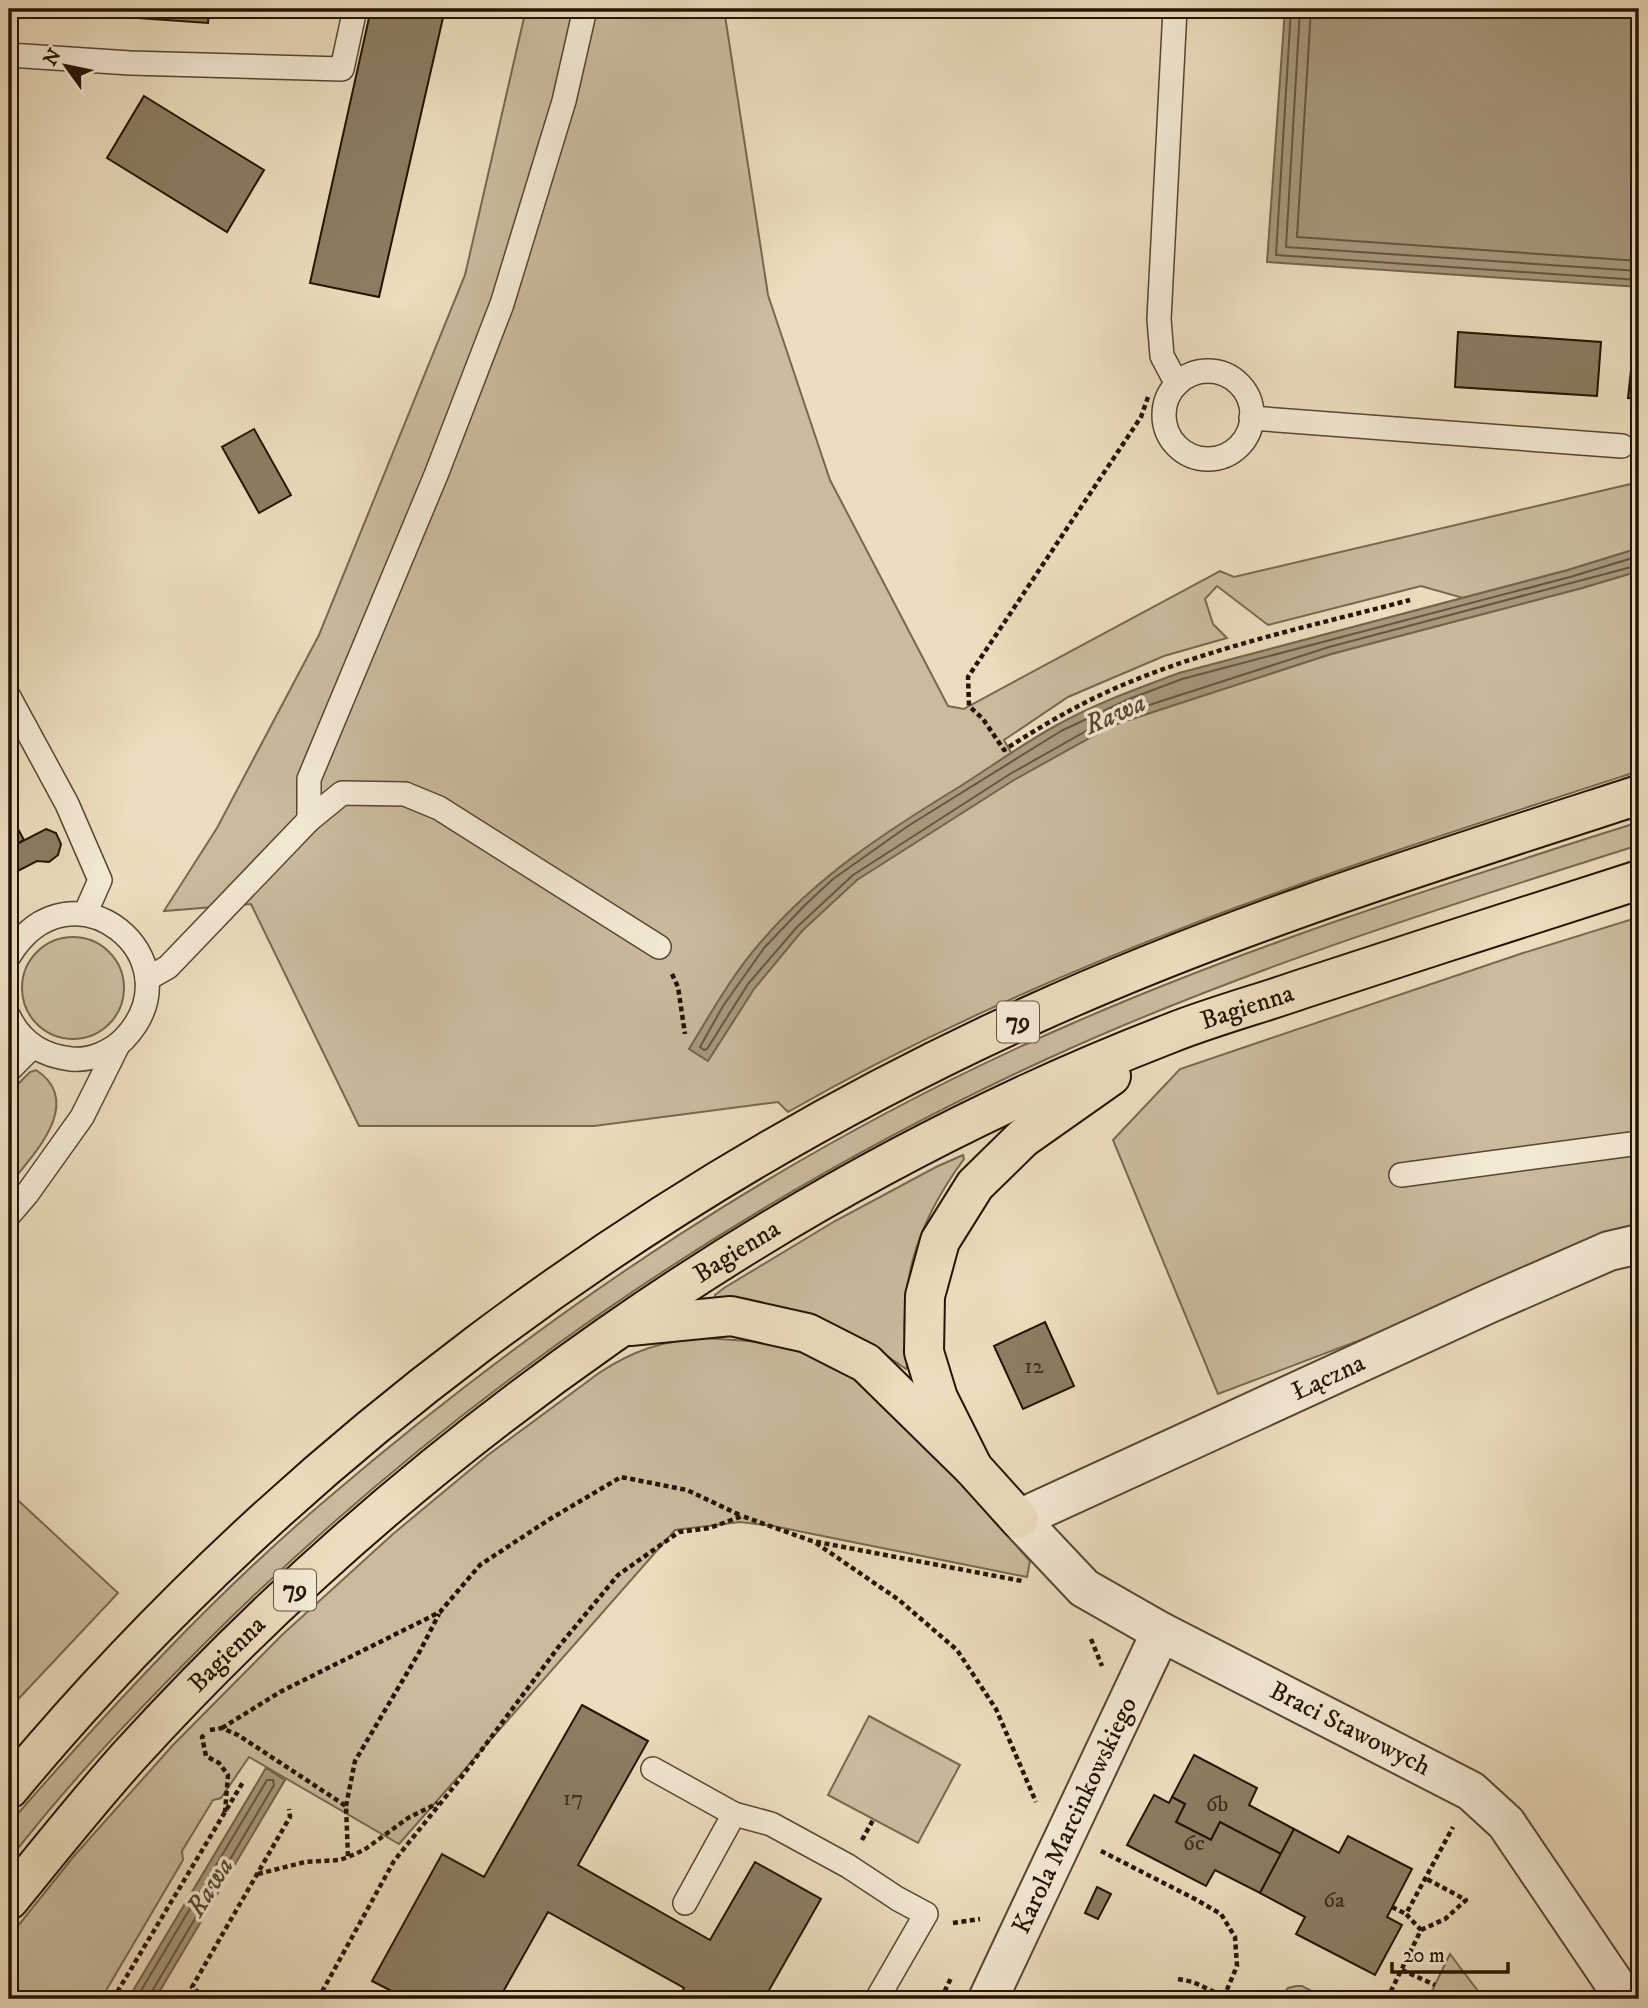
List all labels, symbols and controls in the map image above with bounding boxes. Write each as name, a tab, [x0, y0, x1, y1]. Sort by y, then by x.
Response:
north arrow	[32, 32, 102, 102]
text: N	[39, 44, 67, 70]
water label: Rawa	[1078, 685, 1151, 743]
street label: Bagienna	[1196, 977, 1298, 1037]
road number: 79	[997, 1002, 1039, 1042]
street label: Bagienna	[687, 1212, 786, 1291]
street label: Łączna	[1286, 1346, 1370, 1408]
house number: 12	[1024, 1352, 1045, 1381]
road number: 79	[274, 1570, 316, 1610]
street label: Bagienna	[181, 1608, 273, 1699]
street label: Braci Stawowych	[1264, 1674, 1436, 1784]
street label: Karola Marcinkowskiego	[1005, 1692, 1145, 1939]
house number: 17	[563, 1784, 583, 1813]
house number: 6b	[1206, 1790, 1228, 1819]
house number: 6c	[1183, 1829, 1205, 1858]
water label: Rawa	[178, 1851, 242, 1924]
house number: 6a	[1323, 1886, 1345, 1915]
scale bar	[1392, 1931, 1508, 1975]
text: 20 m	[1403, 1943, 1445, 1969]

